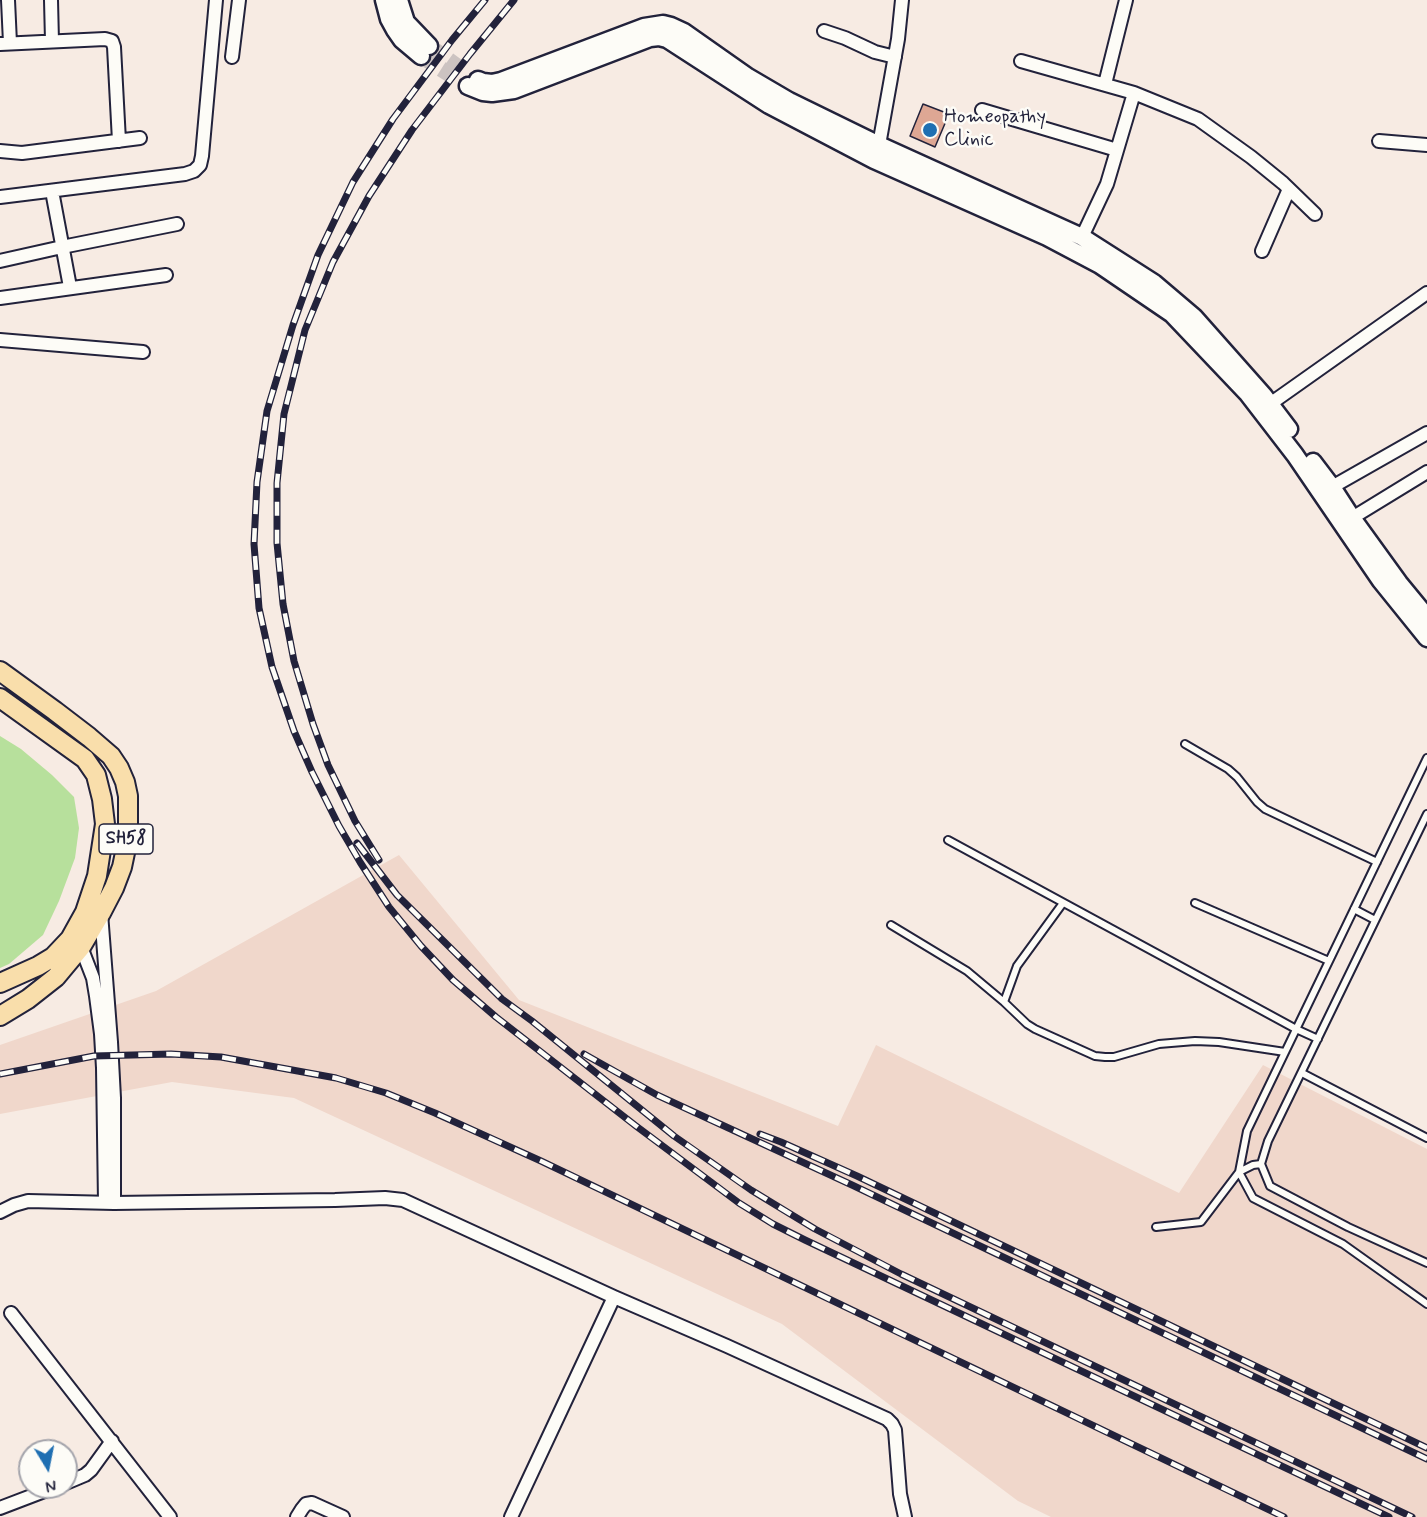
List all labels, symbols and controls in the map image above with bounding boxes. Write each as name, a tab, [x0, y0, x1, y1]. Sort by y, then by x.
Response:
place label: Homeopathy Clinic	[944, 106, 1046, 153]
marker: Homeopathy Clinic	[921, 121, 939, 139]
road number: SH58	[99, 824, 153, 854]
north arrow	[18, 1439, 78, 1499]
text: N	[44, 1474, 58, 1497]

